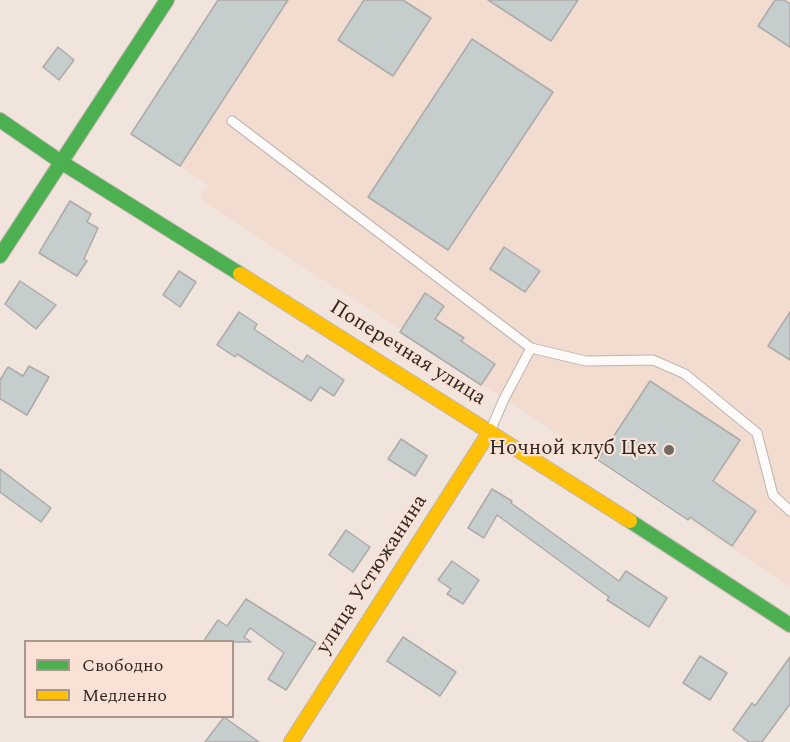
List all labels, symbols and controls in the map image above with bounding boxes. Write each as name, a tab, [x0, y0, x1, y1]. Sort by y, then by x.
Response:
street label: Поперечная улица	[324, 296, 490, 412]
place label: Ночной клуб Цех	[489, 437, 657, 463]
marker: Ночной клуб Цех	[662, 443, 676, 457]
street label: улица Устюжанина	[312, 491, 434, 659]
legend	[24, 640, 234, 718]
text: Свободно	[82, 652, 163, 679]
text: Медленно	[82, 682, 167, 709]

